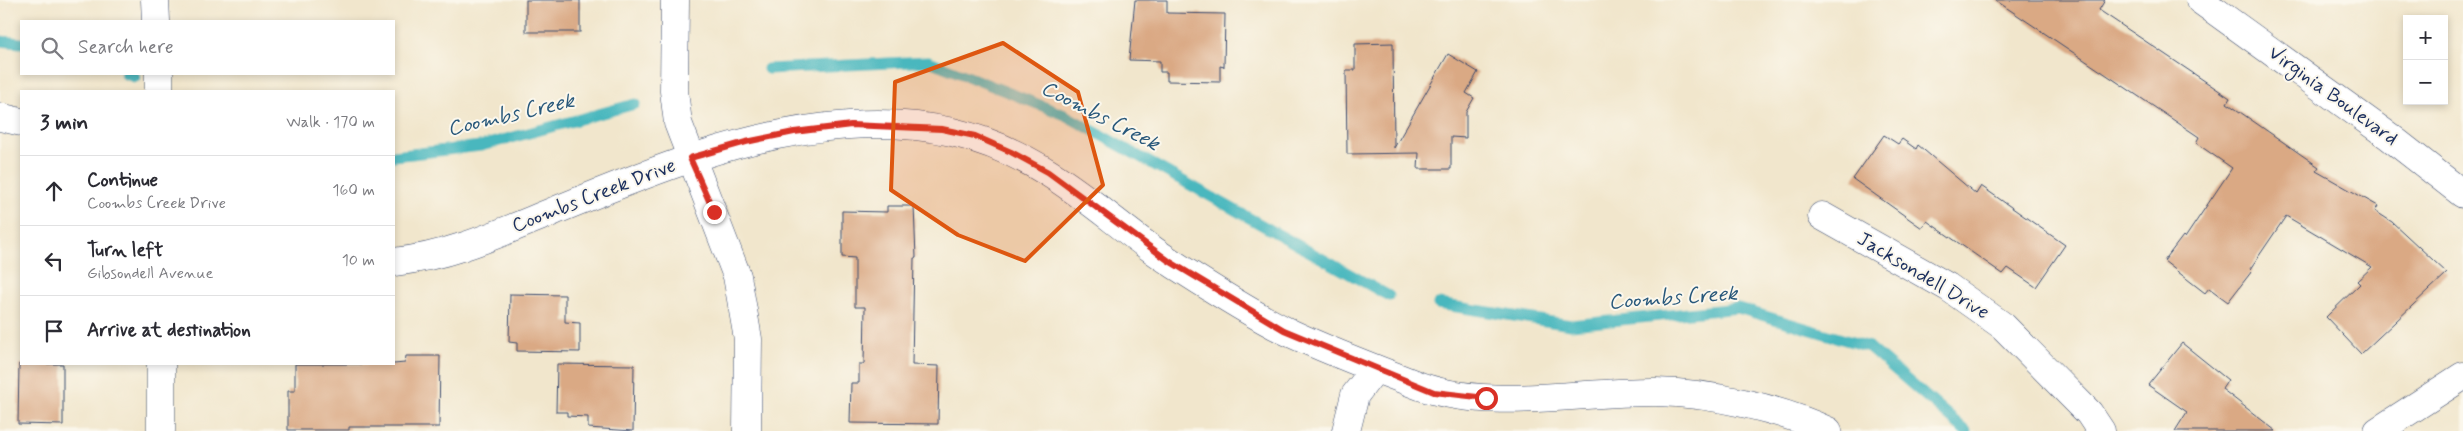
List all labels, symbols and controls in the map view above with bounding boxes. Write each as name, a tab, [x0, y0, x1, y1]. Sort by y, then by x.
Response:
map controls	[2403, 15, 2448, 105]
button: +	[2403, 15, 2448, 60]
search box	[20, 20, 395, 75]
icon: search	[38, 34, 66, 62]
text: Search here	[78, 35, 174, 60]
street label: Virginia Boulevard	[2262, 40, 2403, 153]
button: −	[2403, 60, 2448, 105]
water label: Coombs Creek	[1036, 74, 1165, 158]
water label: Coombs Creek	[445, 87, 578, 143]
text: 3 min	[40, 109, 88, 137]
text: Walk · 170 m	[286, 112, 375, 133]
street label: Coombs Creek Drive	[508, 152, 680, 240]
text: Continue	[87, 168, 158, 193]
icon: ahead	[40, 177, 68, 205]
text: 160 m	[332, 180, 375, 201]
text: Coombs Creek Drive	[87, 193, 226, 214]
route end	[703, 201, 726, 224]
street label: Jacksondell Drive	[1852, 226, 1994, 326]
text: Turn left	[87, 238, 163, 263]
icon: left	[40, 247, 68, 275]
text: 10 m	[342, 250, 375, 271]
text: Gibsondell Avenue	[87, 263, 213, 284]
water label: Coombs Creek	[1608, 279, 1740, 316]
icon: arrive	[40, 317, 68, 345]
text: Arrive at destination	[87, 318, 251, 343]
route start	[1475, 387, 1498, 410]

